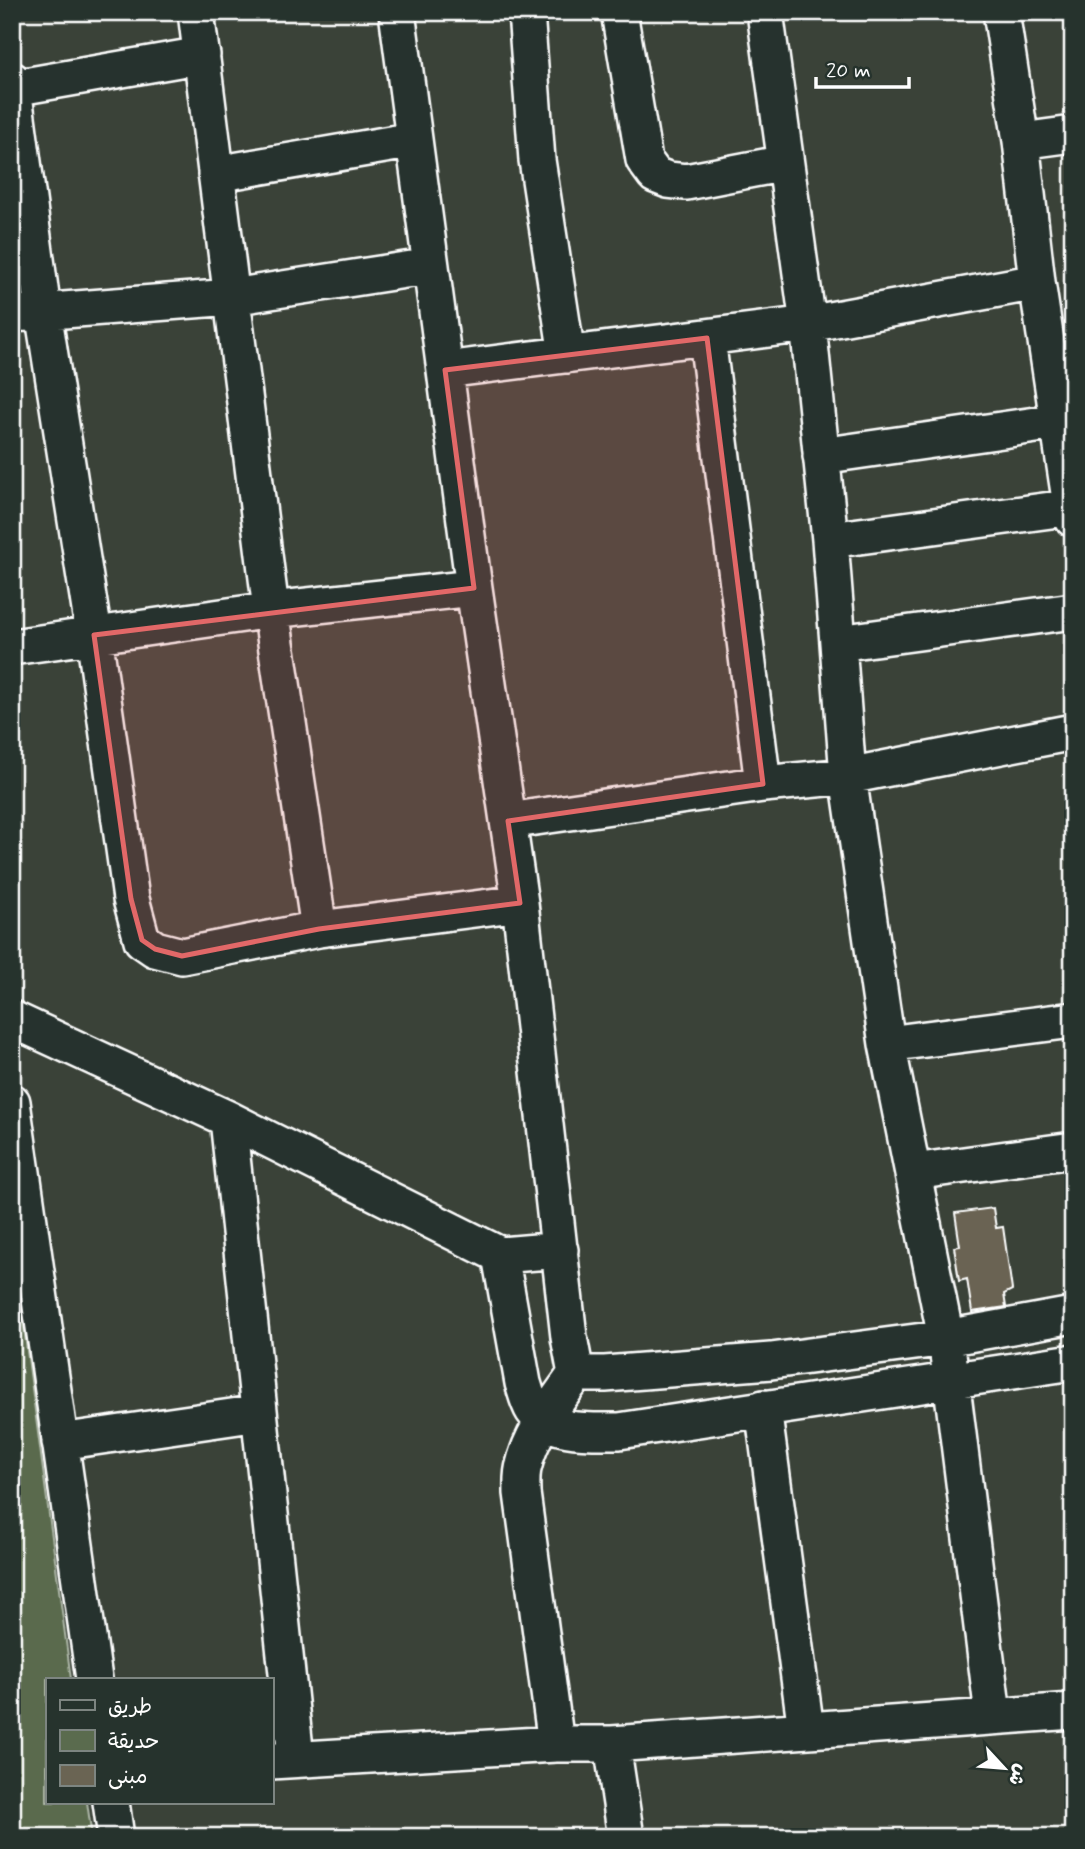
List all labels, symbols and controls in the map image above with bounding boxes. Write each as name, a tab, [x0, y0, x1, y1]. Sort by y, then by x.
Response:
scale bar	[816, 46, 908, 90]
text: 20 m	[826, 57, 871, 85]
legend	[46, 1678, 273, 1804]
text: طريق	[108, 1693, 152, 1721]
text: حديقة	[108, 1728, 159, 1756]
north arrow	[970, 1734, 1040, 1804]
text: ش	[1002, 1760, 1034, 1790]
text: مبنى	[108, 1763, 147, 1791]

